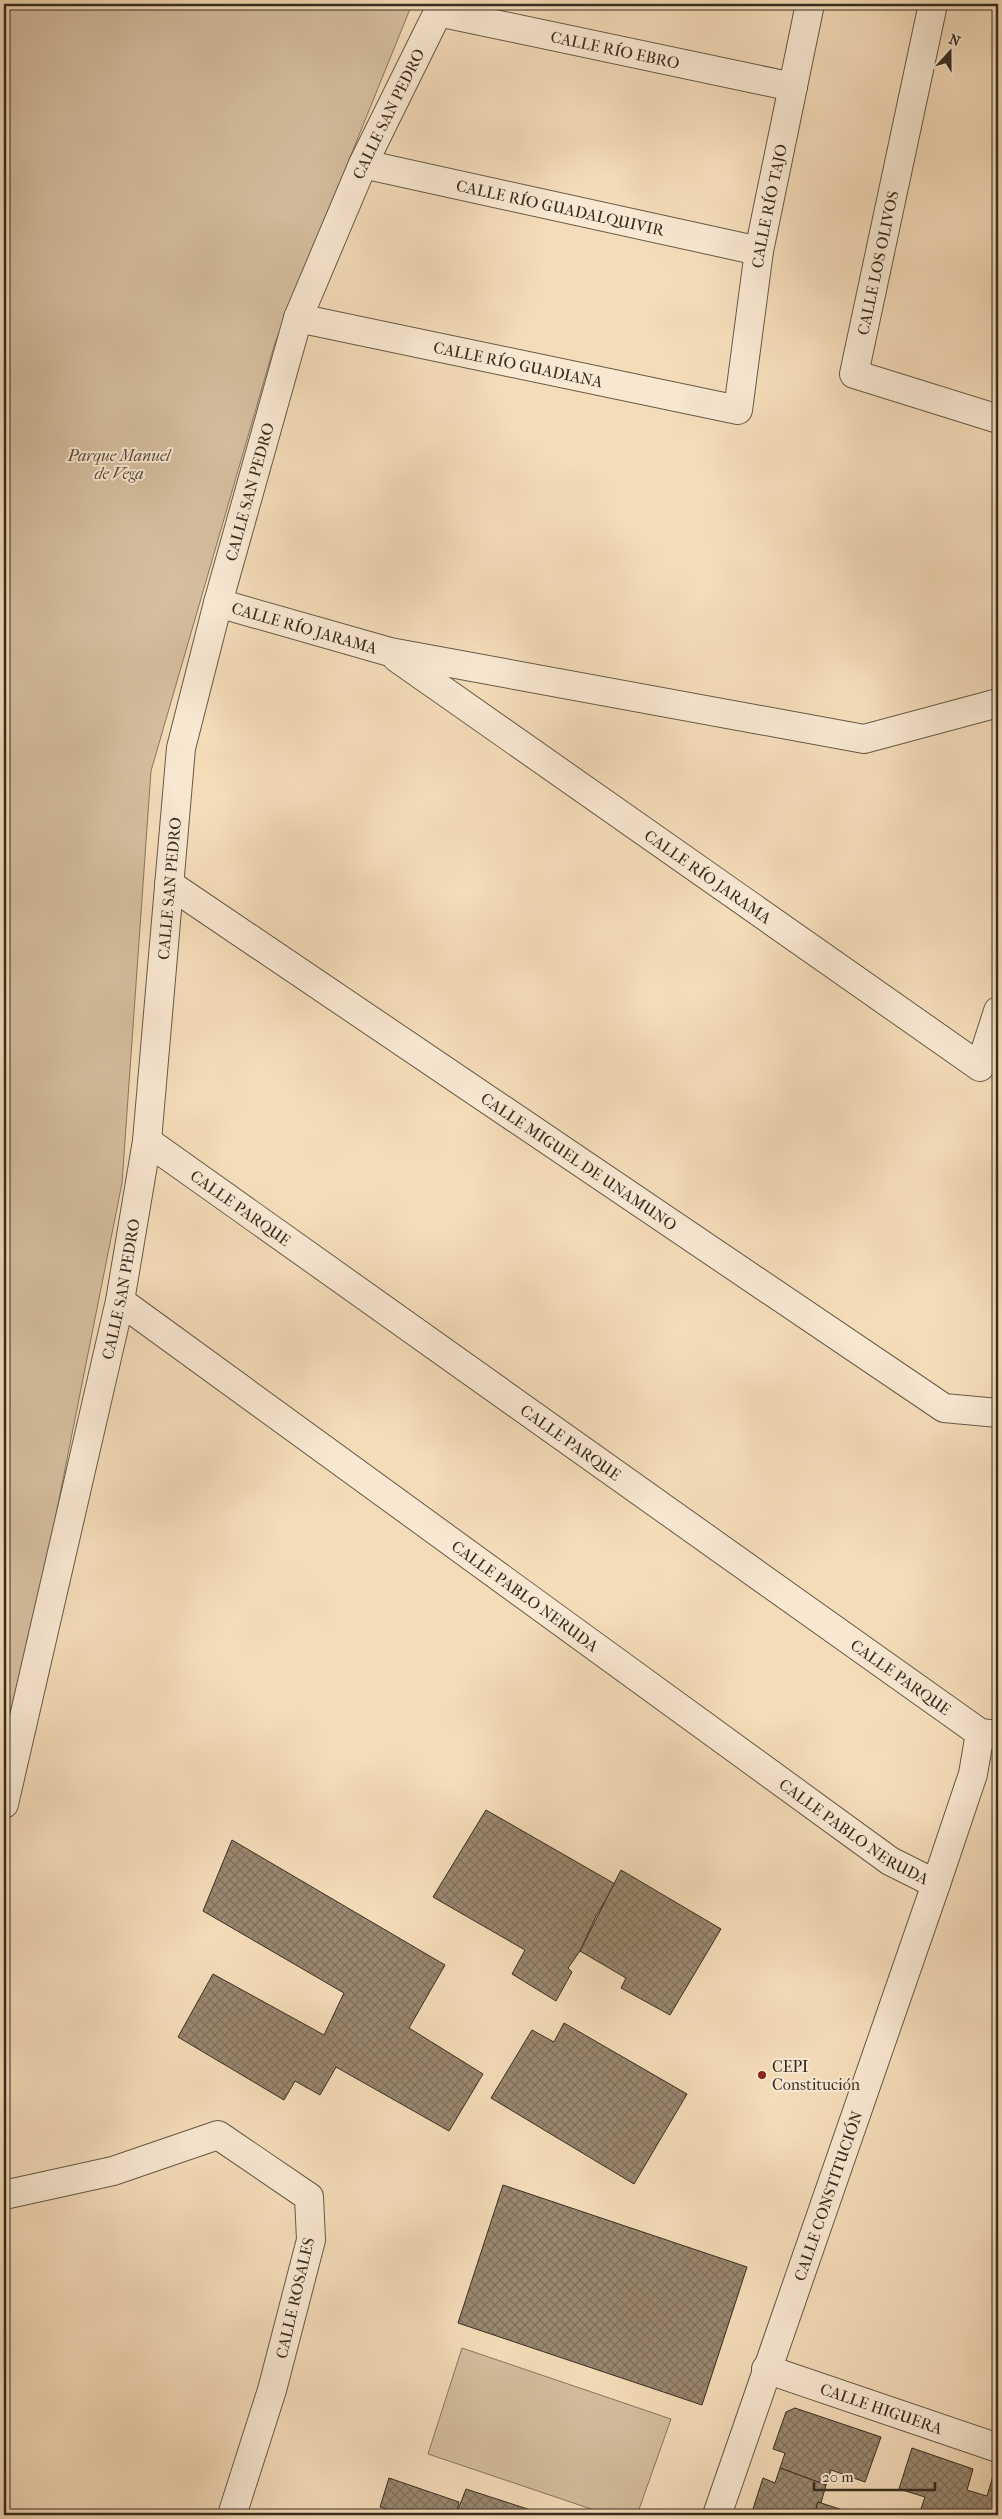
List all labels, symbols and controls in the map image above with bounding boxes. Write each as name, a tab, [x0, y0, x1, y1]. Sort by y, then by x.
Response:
street label: CALLE RÍO EBRO	[549, 27, 681, 72]
north arrow	[924, 28, 974, 78]
text: N	[946, 30, 963, 50]
street label: CALLE SAN PEDRO	[348, 45, 428, 182]
street label: CALLE RÍO TAJO	[747, 142, 790, 269]
street label: CALLE RÍO GUADALQUIVIR	[455, 175, 667, 240]
street label: CALLE LOS OLIVOS	[853, 189, 903, 337]
street label: CALLE RÍO GUADIANA	[432, 337, 605, 391]
street label: CALLE SAN PEDRO	[221, 420, 278, 563]
park label: Parque Manuel de Vega	[67, 446, 172, 483]
street label: CALLE RÍO JARAMA	[230, 598, 380, 658]
street label: CALLE SAN PEDRO	[153, 816, 184, 960]
street label: CALLE RÍO JARAMA	[641, 825, 776, 928]
street label: CALLE MIGUEL DE UNAMUNO	[477, 1088, 681, 1234]
street label: CALLE PARQUE	[187, 1166, 295, 1250]
street label: CALLE SAN PEDRO	[97, 1217, 143, 1361]
street label: CALLE PARQUE	[517, 1400, 625, 1484]
street label: CALLE PABLO NERUDA	[448, 1536, 603, 1656]
street label: CALLE PARQUE	[847, 1635, 955, 1719]
street label: CALLE PABLO NERUDA	[776, 1774, 933, 1889]
place label: CEPI Constitución	[772, 2057, 861, 2094]
marker: CEPI Constitución	[756, 2069, 768, 2081]
street label: CALLE CONSTITUCIÓN	[790, 2108, 866, 2283]
street label: CALLE ROSALES	[272, 2236, 318, 2360]
street label: CALLE HIGUERA	[818, 2379, 946, 2438]
scale bar	[814, 2459, 936, 2491]
text: 20 m	[822, 2468, 854, 2486]

